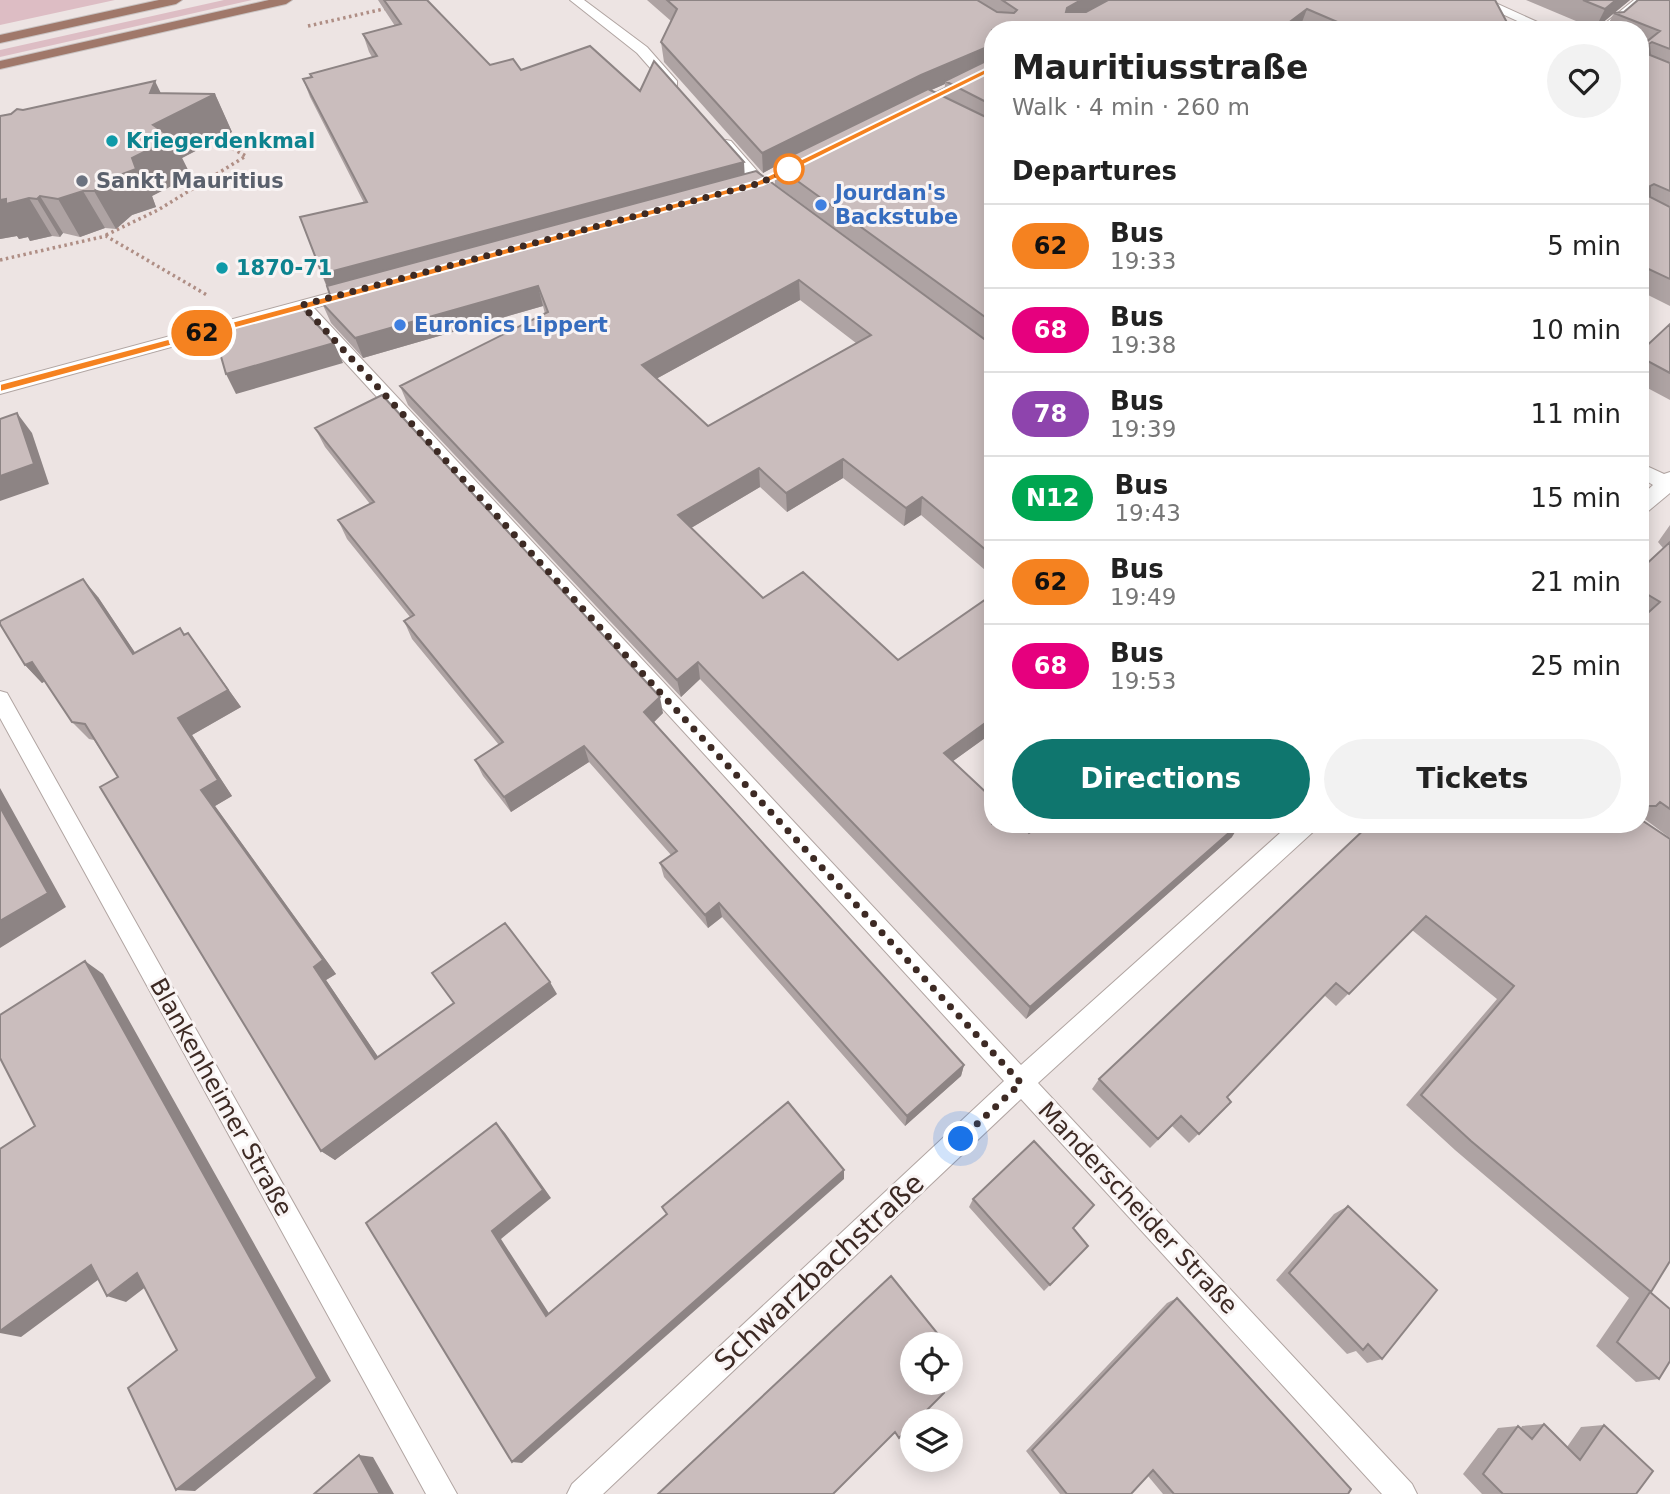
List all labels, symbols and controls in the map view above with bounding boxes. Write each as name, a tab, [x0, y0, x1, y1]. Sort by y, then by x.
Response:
button: heart	[1547, 44, 1621, 118]
text: Mauritiusstraße	[1012, 48, 1308, 87]
text: Walk · 4 min · 260 m	[1012, 94, 1250, 120]
place label: Kriegerdenkmal	[126, 129, 315, 153]
marker: Kriegerdenkmal	[104, 133, 120, 149]
unlabelled marker	[774, 154, 804, 184]
text: Departures	[1012, 156, 1177, 186]
place label: Sankt Mauritius	[96, 169, 284, 193]
marker: Sankt Mauritius	[74, 173, 90, 189]
place label: Jourdan's Backstube	[833, 181, 958, 229]
marker: Jourdan's Backstube	[813, 197, 829, 213]
text: Bus	[1110, 218, 1164, 248]
text: 5 min	[1547, 231, 1621, 261]
text: 62	[1034, 232, 1067, 260]
text: 19:33	[1110, 248, 1176, 274]
place label: 1870-71	[236, 256, 332, 280]
marker: 1870-71	[214, 260, 230, 276]
text: Bus	[1110, 302, 1164, 332]
line badge: 62	[170, 310, 234, 356]
place label: Euronics Lippert	[414, 313, 608, 337]
text: 10 min	[1531, 315, 1621, 345]
text: 68	[1034, 316, 1067, 344]
marker: Euronics Lippert	[392, 317, 408, 333]
text: 62	[185, 319, 219, 347]
text: 19:38	[1110, 332, 1176, 358]
text: Bus	[1110, 386, 1164, 416]
text: 11 min	[1531, 399, 1621, 429]
text: 78	[1034, 400, 1067, 428]
text: 19:39	[1110, 416, 1176, 442]
text: Bus	[1114, 470, 1168, 500]
text: 15 min	[1531, 483, 1621, 513]
text: N12	[1026, 484, 1079, 512]
text: 19:43	[1114, 500, 1181, 526]
text: Bus	[1110, 554, 1164, 584]
text: 21 min	[1531, 567, 1621, 597]
text: 62	[1034, 568, 1067, 596]
text: 19:49	[1110, 584, 1176, 610]
text: Bus	[1110, 638, 1164, 668]
text: 25 min	[1531, 651, 1621, 681]
text: 68	[1034, 652, 1067, 680]
text: 19:53	[1110, 668, 1176, 694]
button: Directions	[1012, 739, 1310, 819]
button: Tickets	[1324, 739, 1621, 819]
street label: Blankenheimer Straße	[144, 973, 298, 1221]
street label: Manderscheider Straße	[1032, 1096, 1244, 1320]
your location	[943, 1121, 978, 1156]
street label: Schwarzbachstraße	[707, 1166, 931, 1378]
map controls	[900, 1332, 963, 1472]
button: locate	[900, 1332, 963, 1395]
button: layers	[900, 1409, 963, 1472]

